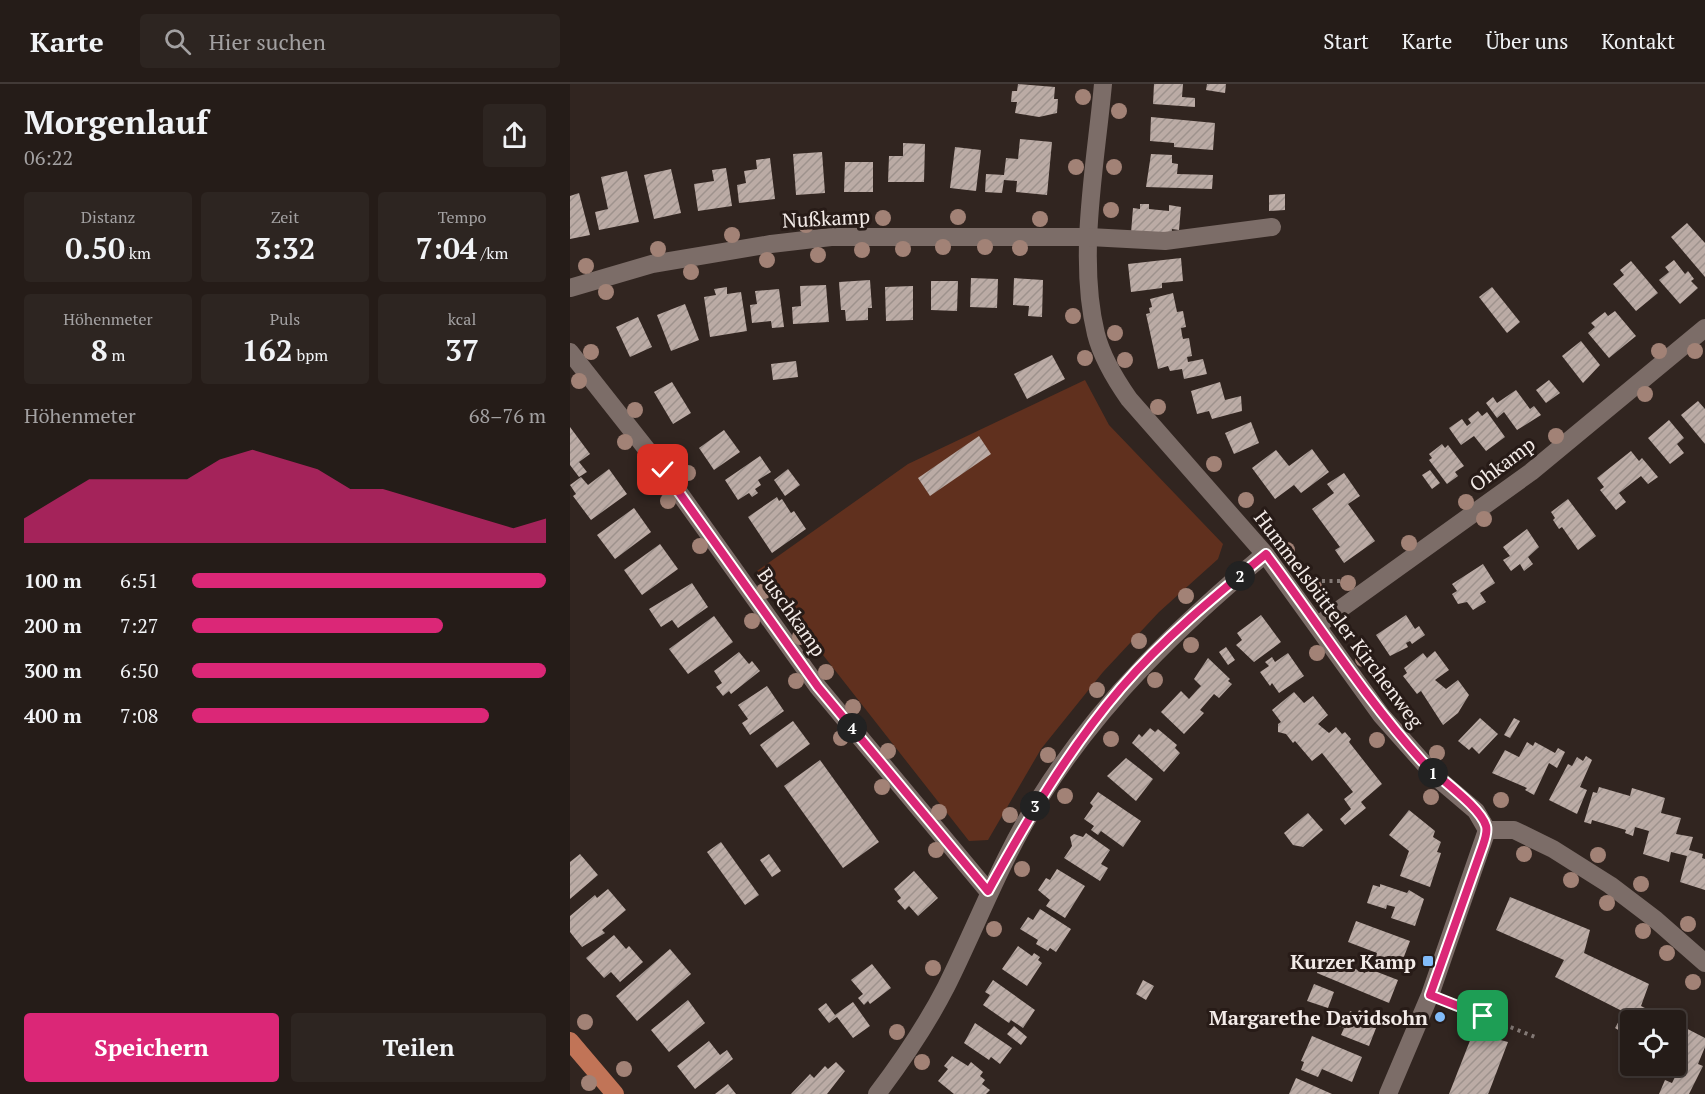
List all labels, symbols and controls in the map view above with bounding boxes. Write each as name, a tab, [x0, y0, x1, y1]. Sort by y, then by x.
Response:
search box	[140, 14, 560, 68]
text: Karte	[30, 23, 104, 60]
icon: search	[161, 25, 194, 58]
text: Hier suchen	[209, 27, 326, 56]
text: Start	[1323, 27, 1369, 55]
text: Karte	[1402, 27, 1452, 55]
text: Über uns	[1485, 27, 1568, 55]
text: Kontakt	[1601, 27, 1675, 55]
text: Morgenlauf	[24, 100, 208, 143]
button: share	[483, 104, 546, 167]
text: 06:22	[24, 144, 73, 171]
street label: Nußkamp	[781, 202, 871, 234]
text: Distanz	[81, 206, 135, 228]
text: Zeit	[271, 206, 299, 228]
text: Tempo	[438, 206, 486, 228]
text: 0.50	[65, 228, 125, 268]
text: 3:32	[254, 228, 316, 268]
text: 7:04	[416, 228, 477, 268]
text: km	[125, 242, 151, 264]
text: /km	[477, 242, 508, 264]
text: Höhenmeter	[63, 308, 153, 330]
text: Puls	[270, 308, 300, 330]
text: kcal	[448, 308, 476, 330]
text: 8	[91, 330, 108, 370]
text: 162	[242, 330, 293, 370]
text: 37	[445, 330, 479, 370]
text: m	[108, 344, 125, 366]
text: bpm	[293, 344, 328, 366]
text: Höhenmeter	[24, 402, 136, 429]
text: 68–76 m	[469, 402, 546, 429]
street label: Ohkamp	[1464, 430, 1540, 498]
pin	[637, 444, 688, 495]
icon: check	[646, 453, 679, 486]
street label: Hummelsbütteler Kirchenweg	[1248, 505, 1430, 734]
pin: 2	[1225, 561, 1255, 591]
street label: Buschkamp	[752, 562, 832, 662]
text: 2	[1235, 565, 1245, 587]
text: 100 m	[24, 567, 82, 594]
text: 6:51	[120, 567, 159, 594]
text: 200 m	[24, 612, 82, 639]
text: 7:27	[120, 612, 159, 639]
text: 300 m	[24, 657, 82, 684]
text: 6:50	[120, 657, 159, 684]
text: 400 m	[24, 702, 82, 729]
text: 7:08	[120, 702, 159, 729]
pin: 4	[837, 713, 867, 743]
text: 4	[847, 717, 857, 739]
pin: 1	[1418, 758, 1448, 788]
text: 1	[1428, 762, 1438, 784]
pin: 3	[1020, 791, 1050, 821]
text: 3	[1030, 795, 1040, 817]
place label: Kurzer Kamp	[1290, 948, 1416, 975]
marker: Kurzer Kamp	[1421, 954, 1435, 968]
pin	[1457, 990, 1508, 1041]
icon: arrive	[1466, 999, 1499, 1032]
place label: Margarethe Davidsohn	[1209, 1004, 1428, 1031]
marker: Margarethe Davidsohn	[1433, 1010, 1447, 1024]
map controls	[1620, 1010, 1686, 1076]
button: locate	[1620, 1010, 1686, 1076]
button: Speichern	[24, 1013, 279, 1082]
button: Teilen	[291, 1013, 546, 1082]

